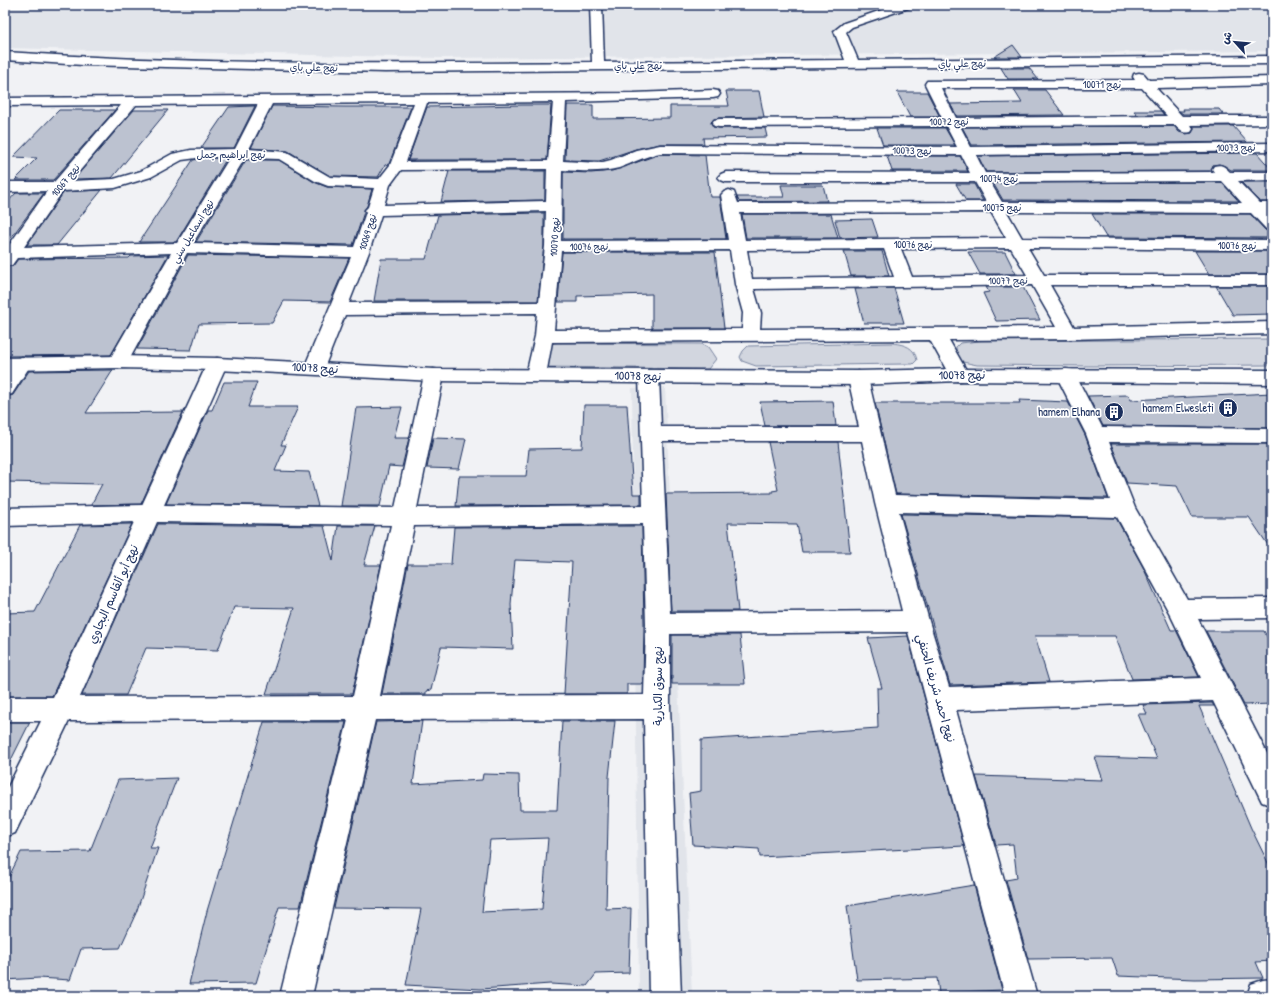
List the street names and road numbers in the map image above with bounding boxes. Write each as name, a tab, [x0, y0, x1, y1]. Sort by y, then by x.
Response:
street label: نهج علي باي	[938, 57, 986, 73]
street label: نهج علي باي	[614, 59, 662, 75]
street label: نهج علي باي	[290, 61, 338, 77]
street label: نهج 10071	[1083, 78, 1121, 92]
street label: نهج 10072	[929, 115, 969, 129]
street label: نهج 10073	[1216, 141, 1256, 155]
street label: نهج 10073	[892, 144, 932, 158]
street label: نهج ابراهيم جمل	[197, 148, 265, 162]
street label: نهج 10067	[48, 161, 83, 200]
street label: نهج 10074	[980, 172, 1018, 186]
street label: نهج اسماعيل سني	[168, 197, 219, 267]
street label: نهج 10075	[983, 201, 1022, 215]
street label: نهج 10069	[356, 212, 380, 252]
street label: نهج 10070	[547, 217, 563, 257]
street label: نهج 10076	[894, 238, 932, 252]
street label: نهج 10076	[1218, 239, 1256, 253]
street label: نهج 10076	[570, 240, 609, 254]
street label: نهج 10077	[988, 274, 1028, 288]
street label: نهج 10078	[291, 358, 339, 378]
street label: نهج 10078	[938, 366, 986, 384]
street label: نهج 10078	[614, 367, 662, 385]
street label: نهج أبو ألقاسم البجاوي	[83, 541, 143, 647]
street label: نهج احمد شريف الحنفي	[910, 632, 960, 745]
street label: نهج سوق الكبارية	[649, 646, 667, 726]

